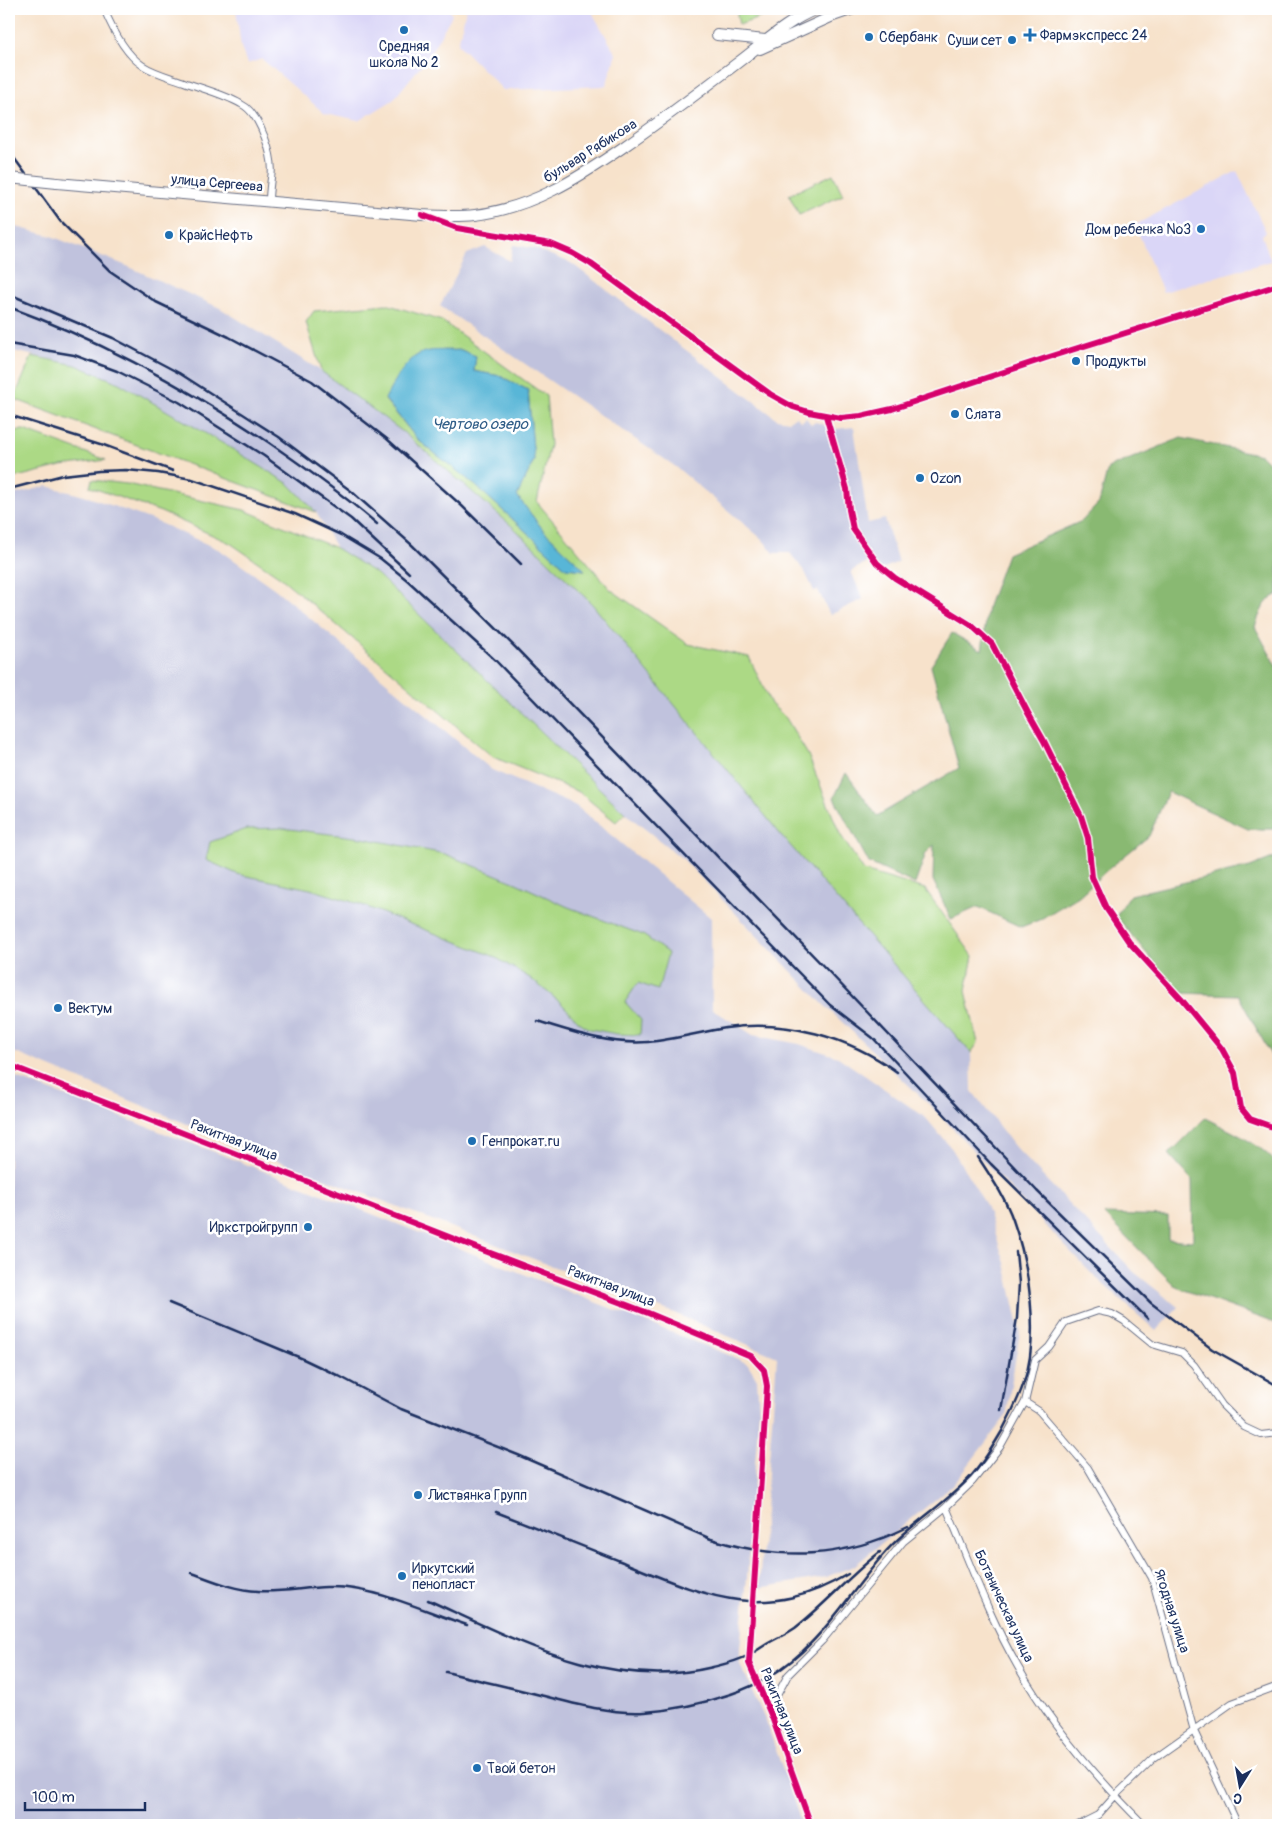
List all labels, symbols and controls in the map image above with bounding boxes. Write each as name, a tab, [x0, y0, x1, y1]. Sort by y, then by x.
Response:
marker: Средняя школа № 2	[398, 24, 410, 36]
place label: Фармэкспресс 24	[1040, 27, 1147, 44]
place label: Сбербанк	[879, 29, 938, 46]
marker: Фармэкспресс 24	[1024, 29, 1036, 41]
marker: Сбербанк	[863, 31, 875, 43]
place label: Суши сет	[947, 32, 1002, 49]
marker: Суши сет	[1006, 34, 1018, 46]
place label: Средняя школа № 2	[369, 38, 439, 71]
street label: бульвар Рябикова	[540, 115, 640, 187]
street label: улица Сергеева	[169, 170, 264, 195]
place label: Дом ребенка №3	[1085, 221, 1191, 238]
marker: Дом ребенка №3	[1195, 223, 1207, 235]
place label: КрайсНефть	[179, 227, 253, 244]
marker: КрайсНефть	[163, 229, 175, 241]
place label: Продукты	[1086, 353, 1146, 370]
marker: Продукты	[1070, 355, 1082, 367]
place label: Слата	[965, 406, 1001, 423]
marker: Слата	[949, 408, 961, 420]
water label: Чертово озеро	[432, 415, 529, 434]
place label: Ozon	[930, 470, 962, 487]
marker: Ozon	[914, 472, 926, 484]
place label: Вектум	[68, 1000, 112, 1017]
marker: Вектум	[52, 1002, 64, 1014]
street label: Ракитная улица	[188, 1116, 280, 1164]
place label: Генпрокат.ru	[482, 1133, 560, 1150]
marker: Генпрокат.ru	[466, 1135, 478, 1147]
place label: Иркстройгрупп	[209, 1219, 298, 1236]
marker: Иркстройгрупп	[302, 1221, 314, 1233]
street label: Ракитная улица	[565, 1262, 657, 1310]
place label: Листвянка Групп	[427, 1487, 527, 1504]
marker: Листвянка Групп	[412, 1489, 424, 1501]
street label: Ботаническая улица	[971, 1547, 1037, 1665]
place label: Иркутский пенопласт	[412, 1560, 475, 1593]
street label: Ягодная улица	[1151, 1567, 1193, 1655]
marker: Иркутский пенопласт	[396, 1570, 408, 1582]
street label: Ракитная улица	[757, 1665, 807, 1757]
place label: Твой бетон	[487, 1760, 555, 1777]
marker: Твой бетон	[471, 1762, 483, 1774]
north arrow	[1214, 1762, 1264, 1812]
scale bar	[25, 1779, 145, 1811]
text: 100 m	[32, 1788, 75, 1807]
text: С	[1231, 1789, 1243, 1807]

